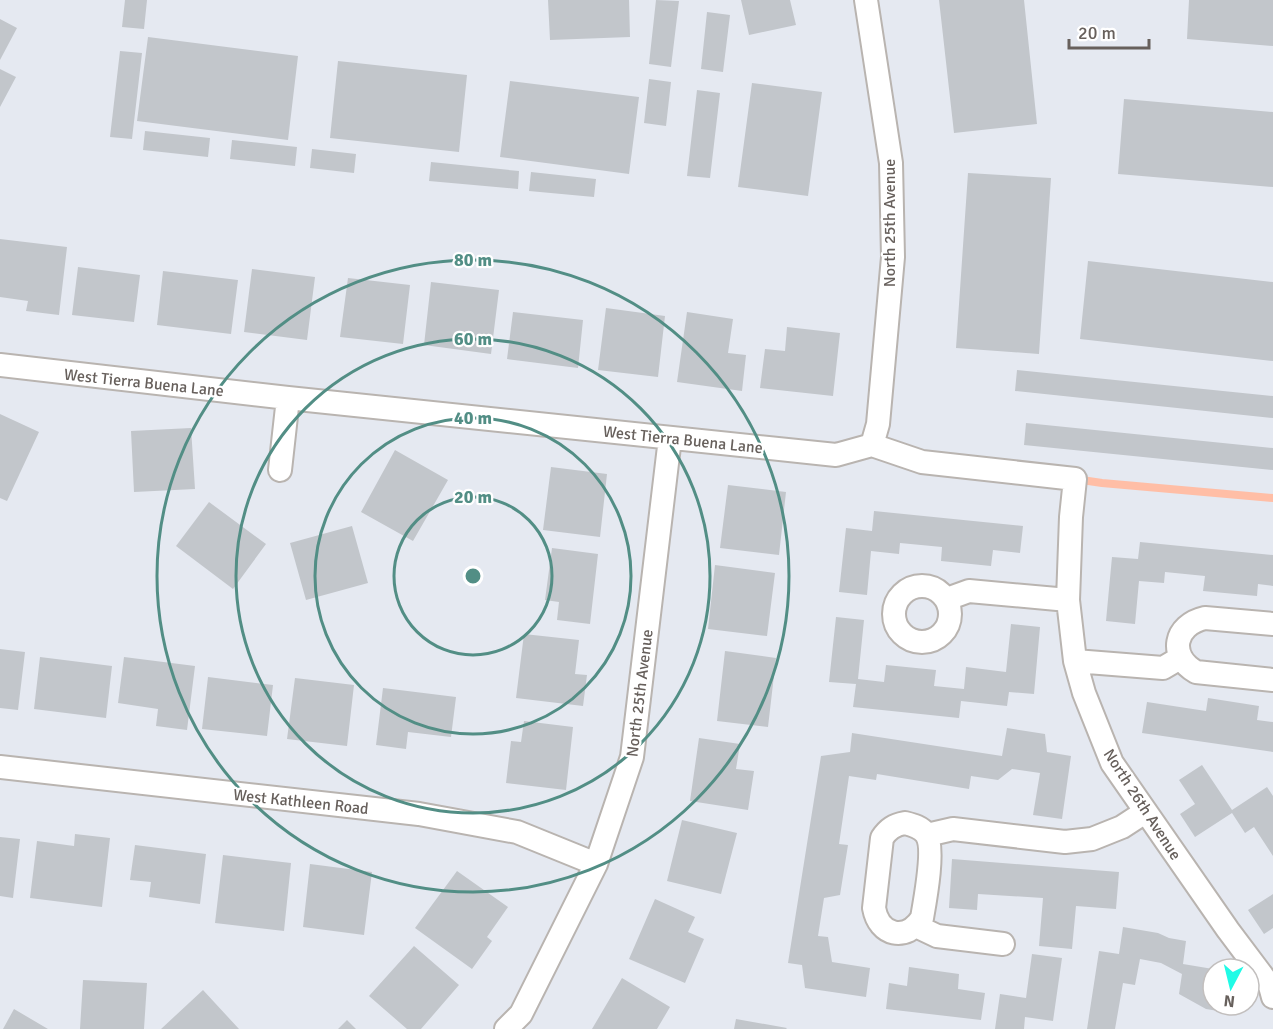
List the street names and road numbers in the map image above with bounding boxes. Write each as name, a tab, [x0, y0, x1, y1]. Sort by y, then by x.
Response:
street label: North 25th Avenue	[880, 159, 900, 287]
street label: West Tierra Buena Lane	[63, 365, 225, 401]
street label: West Tierra Buena Lane	[602, 422, 764, 458]
street label: North 25th Avenue	[622, 628, 658, 758]
street label: North 26th Avenue	[1099, 745, 1186, 864]
street label: West Kathleen Road	[232, 785, 370, 819]

